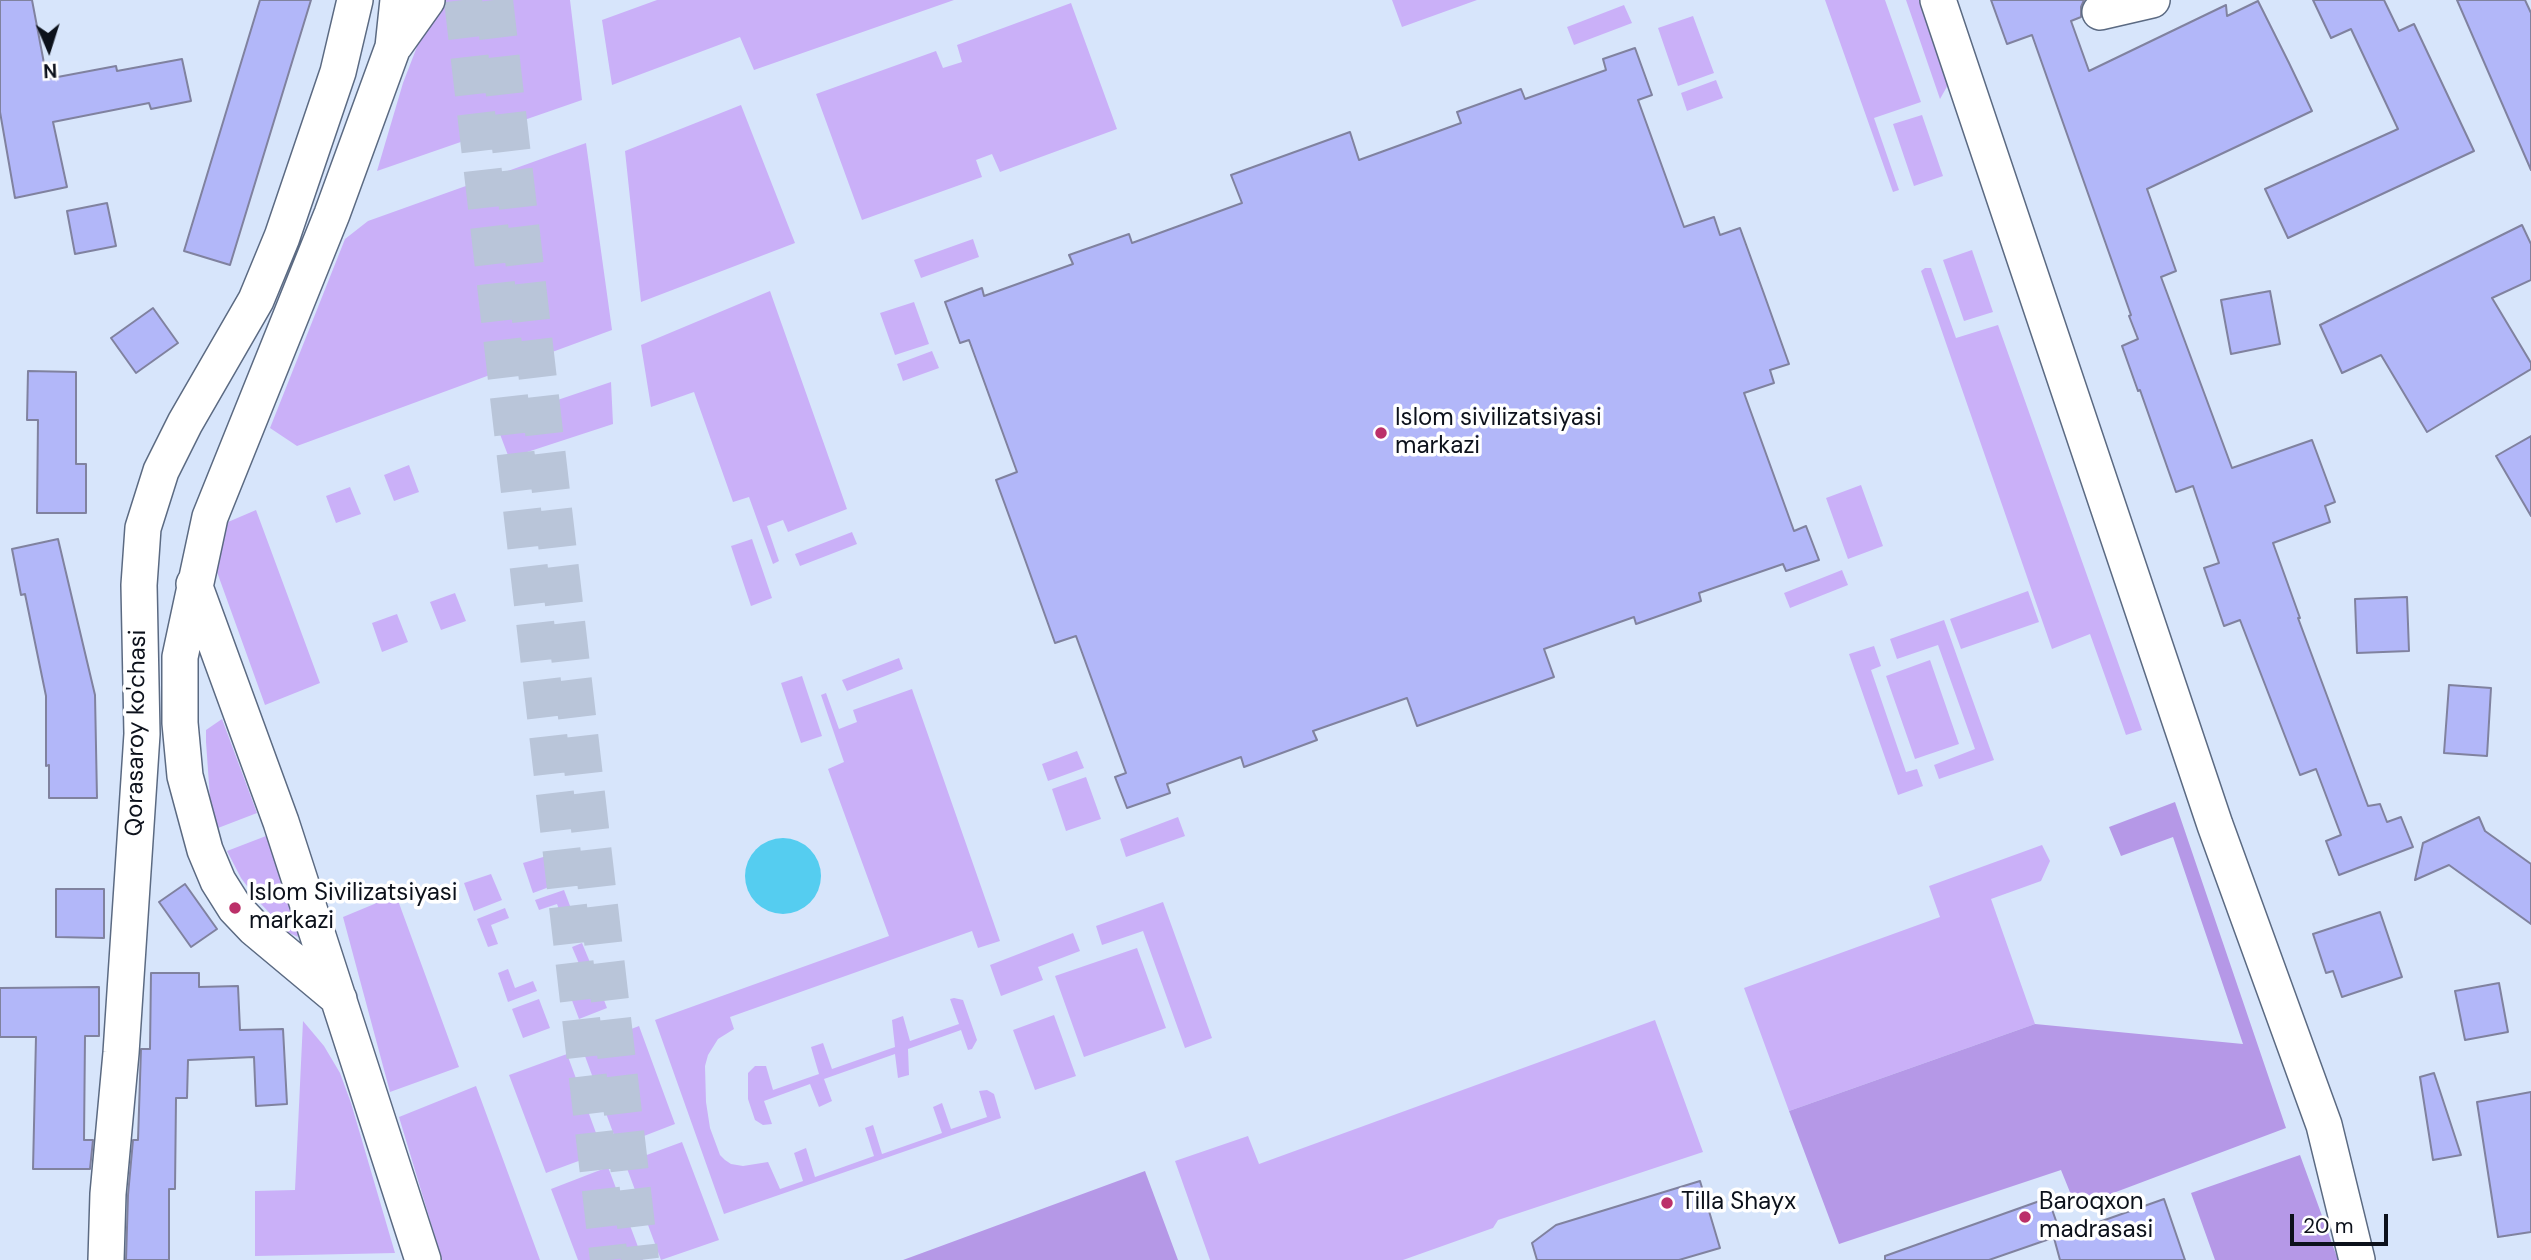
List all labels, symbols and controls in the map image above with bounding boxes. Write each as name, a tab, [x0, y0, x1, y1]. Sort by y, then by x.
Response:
north arrow	[14, 14, 84, 84]
text: N	[43, 58, 58, 83]
place label: Islom sivilizatsiyasi markazi	[1395, 405, 1602, 461]
marker: Islom sivilizatsiyasi markazi	[1373, 425, 1389, 441]
street label: Qorasaroy ko'chasi	[121, 629, 153, 837]
place label: Islom Sivilizatsiyasi markazi	[249, 880, 458, 936]
marker: Islom Sivilizatsiyasi markazi	[227, 900, 243, 916]
place label: Tilla Shayx	[1681, 1189, 1796, 1217]
place label: Baroqxon madrasasi	[2039, 1189, 2153, 1245]
marker: Tilla Shayx	[1659, 1195, 1675, 1211]
scale bar	[2293, 1200, 2391, 1244]
marker: Baroqxon madrasasi	[2017, 1209, 2033, 1225]
text: 20 m	[2303, 1212, 2354, 1240]

